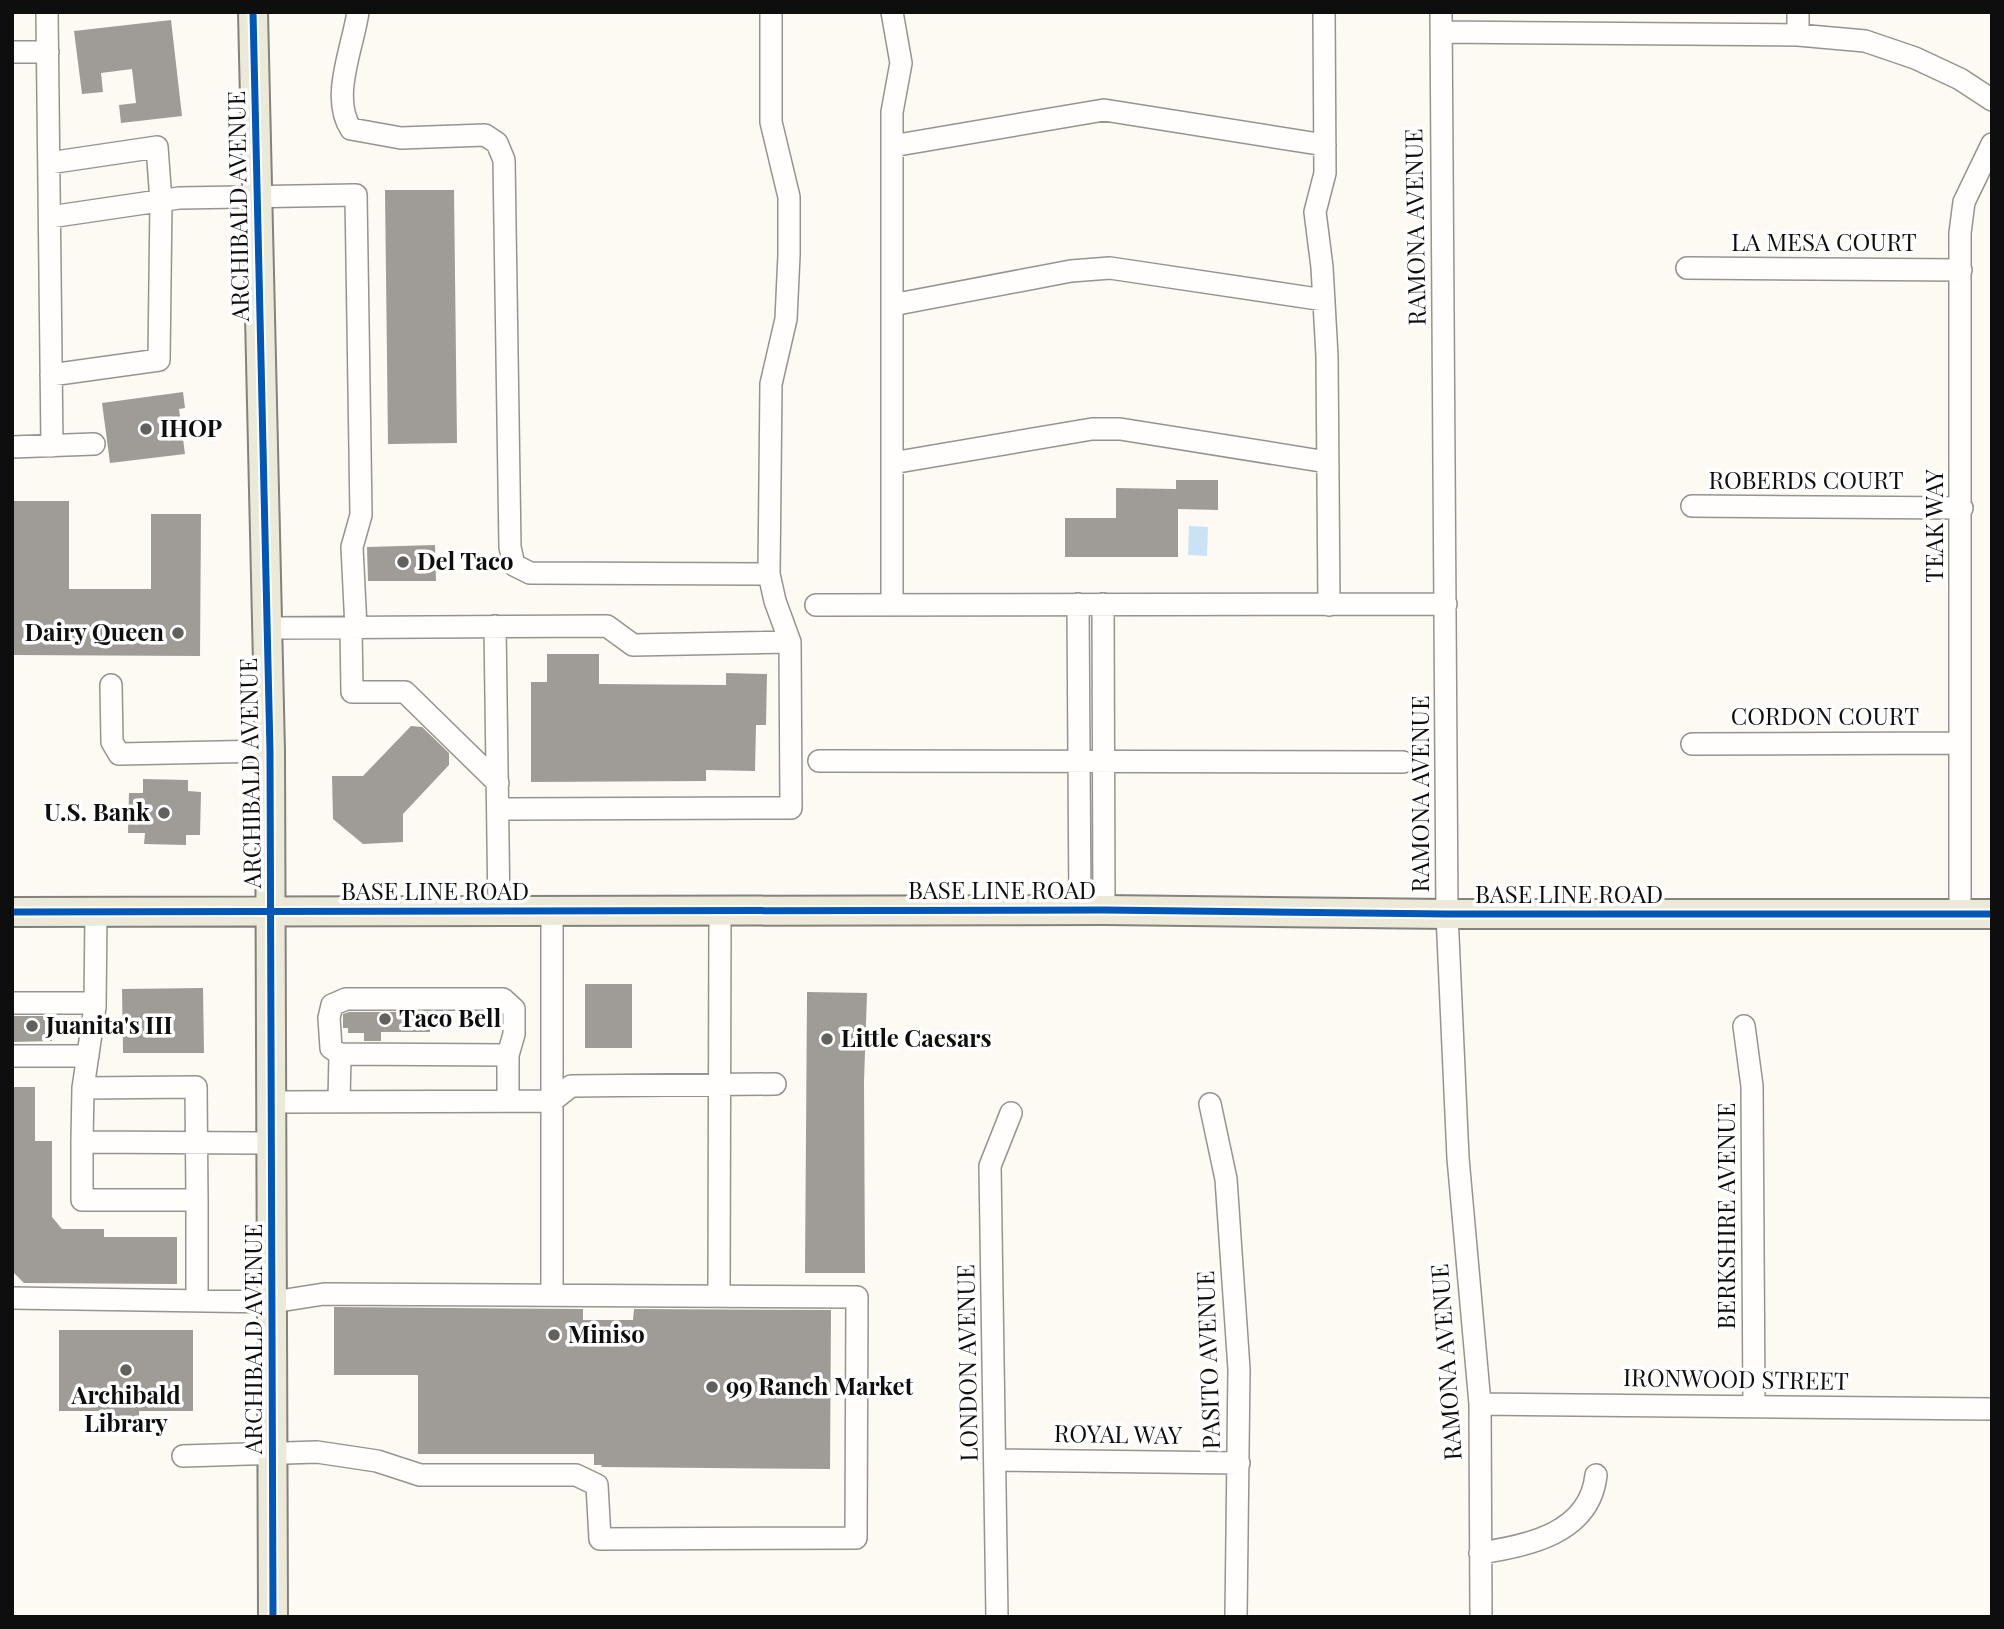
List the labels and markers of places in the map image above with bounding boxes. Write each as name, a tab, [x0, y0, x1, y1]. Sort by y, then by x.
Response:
place label: IHOP	[160, 411, 222, 443]
marker: IHOP	[138, 421, 154, 437]
place label: Del Taco	[417, 544, 514, 576]
marker: Del Taco	[395, 554, 411, 570]
place label: Dairy Queen	[25, 615, 164, 647]
marker: Dairy Queen	[170, 625, 186, 641]
place label: U.S. Bank	[44, 795, 151, 827]
marker: U.S. Bank	[156, 805, 172, 821]
place label: Taco Bell	[399, 1001, 502, 1033]
place label: Juanita's III	[45, 1008, 172, 1040]
marker: Taco Bell	[377, 1011, 393, 1027]
marker: Juanita's III	[24, 1018, 40, 1034]
place label: Little Caesars	[841, 1021, 992, 1053]
marker: Little Caesars	[819, 1031, 835, 1047]
place label: Miniso	[568, 1317, 645, 1349]
marker: Miniso	[546, 1327, 562, 1343]
marker: Archibald Library	[118, 1362, 134, 1378]
place label: 99 Ranch Market	[726, 1369, 914, 1401]
place label: Archibald Library	[70, 1378, 181, 1438]
marker: 99 Ranch Market	[704, 1379, 720, 1395]

